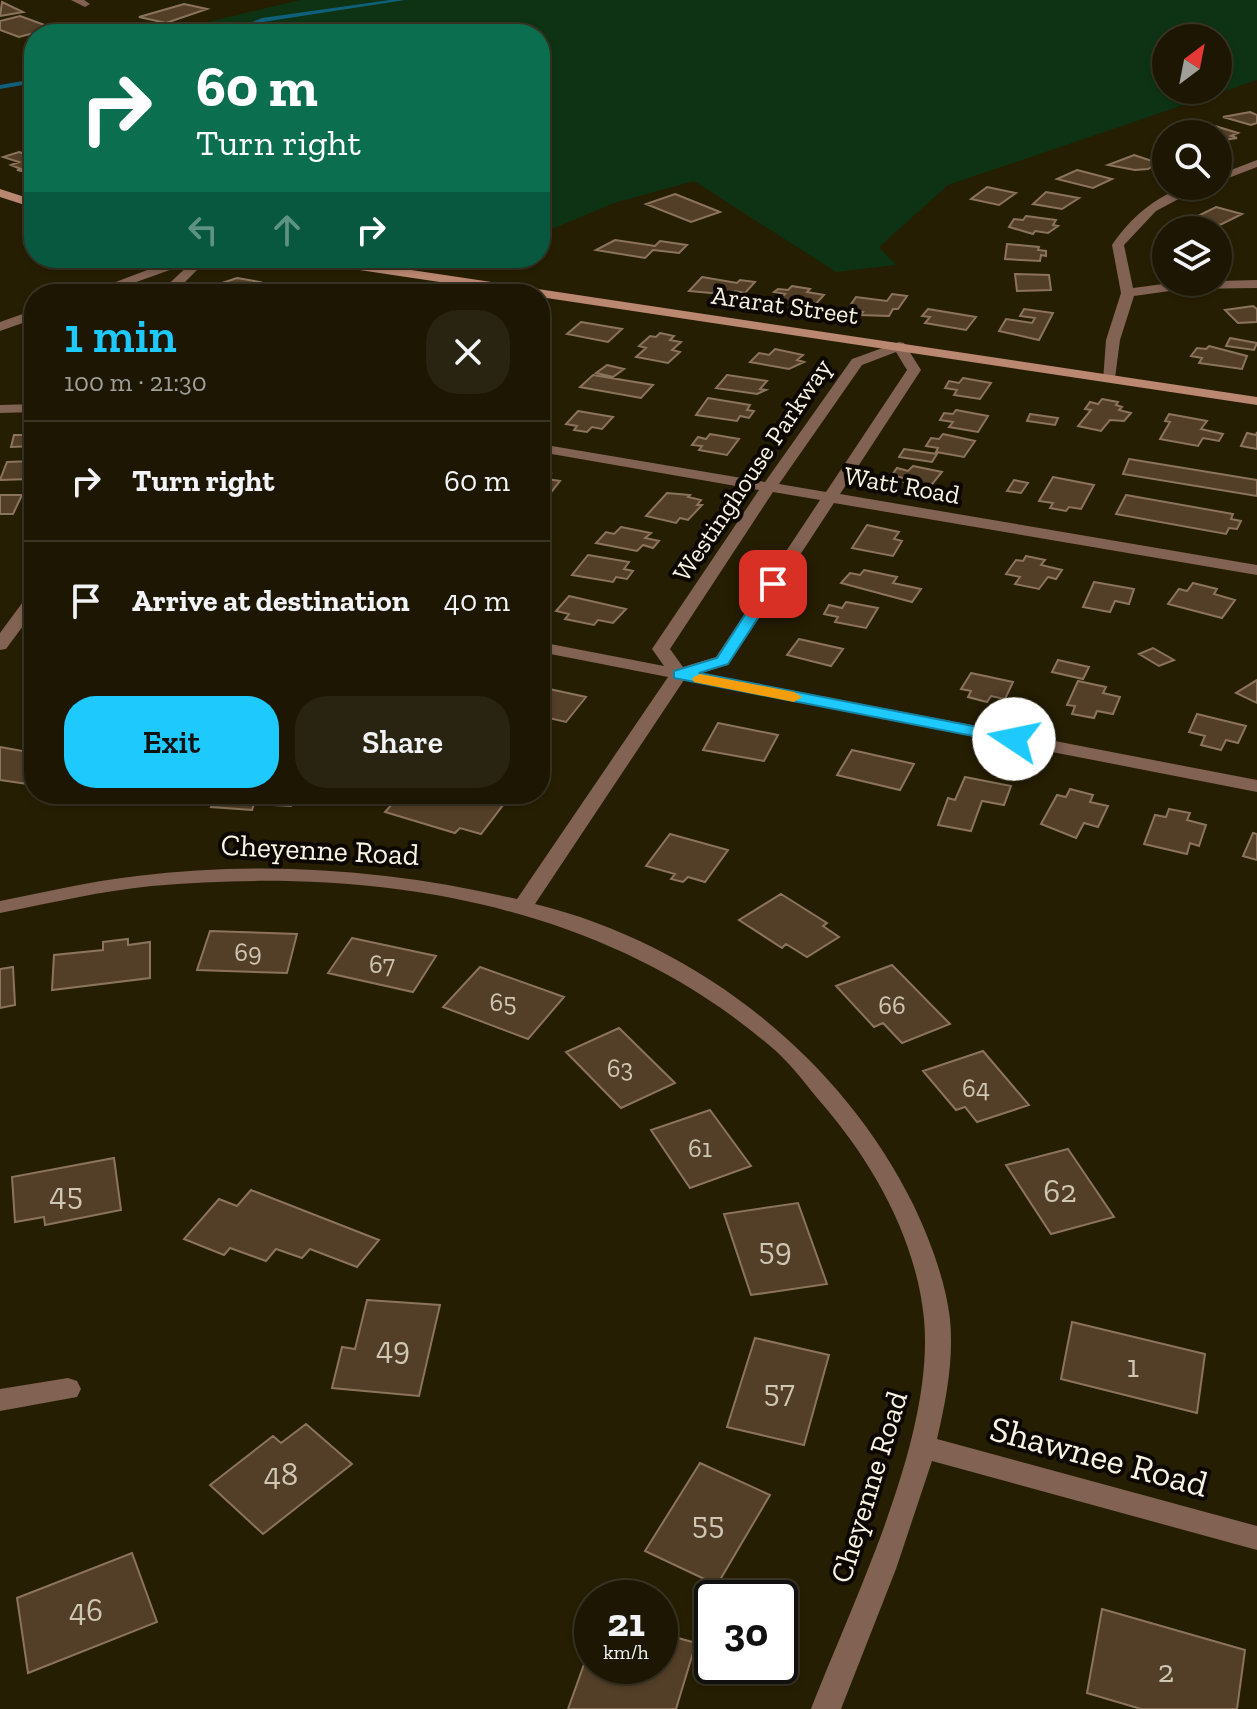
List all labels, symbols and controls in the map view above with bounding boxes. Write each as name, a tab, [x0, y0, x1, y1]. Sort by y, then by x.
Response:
north arrow	[1152, 24, 1232, 104]
map controls	[1152, 24, 1232, 296]
text: 60 m	[196, 53, 318, 120]
icon: right	[64, 56, 168, 160]
button: search	[1152, 120, 1232, 200]
text: Turn right	[196, 121, 361, 164]
icon: left	[181, 208, 225, 252]
icon: ahead	[265, 208, 309, 252]
icon: right	[349, 208, 393, 252]
button: layers	[1152, 216, 1232, 296]
street label: Ararat Street	[710, 279, 861, 331]
text: 1 min	[64, 307, 177, 364]
button: close	[426, 310, 510, 394]
street label: Westinghouse Parkway	[666, 352, 839, 587]
text: 100 m · 21:30	[64, 366, 207, 398]
icon: right	[64, 459, 108, 503]
street label: Watt Road	[842, 459, 962, 511]
text: Turn right	[132, 463, 274, 499]
text: 60 m	[444, 463, 510, 499]
pin	[739, 550, 807, 618]
icon: arrive	[751, 562, 795, 606]
icon: arrive	[64, 579, 108, 623]
text: Arrive at destination	[132, 583, 409, 619]
text: 40 m	[444, 583, 510, 619]
button: Exit	[64, 696, 279, 788]
button: Share	[295, 696, 510, 788]
position arrow	[972, 697, 1056, 781]
street label: Cheyenne Road	[220, 827, 421, 873]
house number: 69	[234, 936, 262, 968]
house number: 67	[369, 948, 395, 980]
house number: 65	[489, 986, 517, 1018]
house number: 66	[878, 989, 906, 1021]
house number: 63	[607, 1052, 633, 1084]
house number: 64	[962, 1072, 990, 1104]
house number: 61	[688, 1132, 712, 1164]
house number: 62	[1043, 1172, 1077, 1210]
house number: 45	[49, 1175, 83, 1213]
house number: 59	[758, 1230, 792, 1268]
house number: 49	[376, 1329, 410, 1367]
house number: 1	[1127, 1347, 1139, 1385]
house number: 57	[763, 1372, 795, 1410]
street label: Cheyenne Road	[823, 1386, 915, 1587]
street label: Shawnee Road	[985, 1406, 1213, 1506]
house number: 48	[264, 1455, 298, 1493]
house number: 55	[692, 1504, 724, 1542]
speed limit sign: 30	[694, 1580, 798, 1684]
house number: 46	[69, 1591, 103, 1629]
text: 21	[607, 1598, 645, 1646]
text: km/h	[603, 1640, 649, 1664]
house number: 2	[1158, 1652, 1174, 1690]

